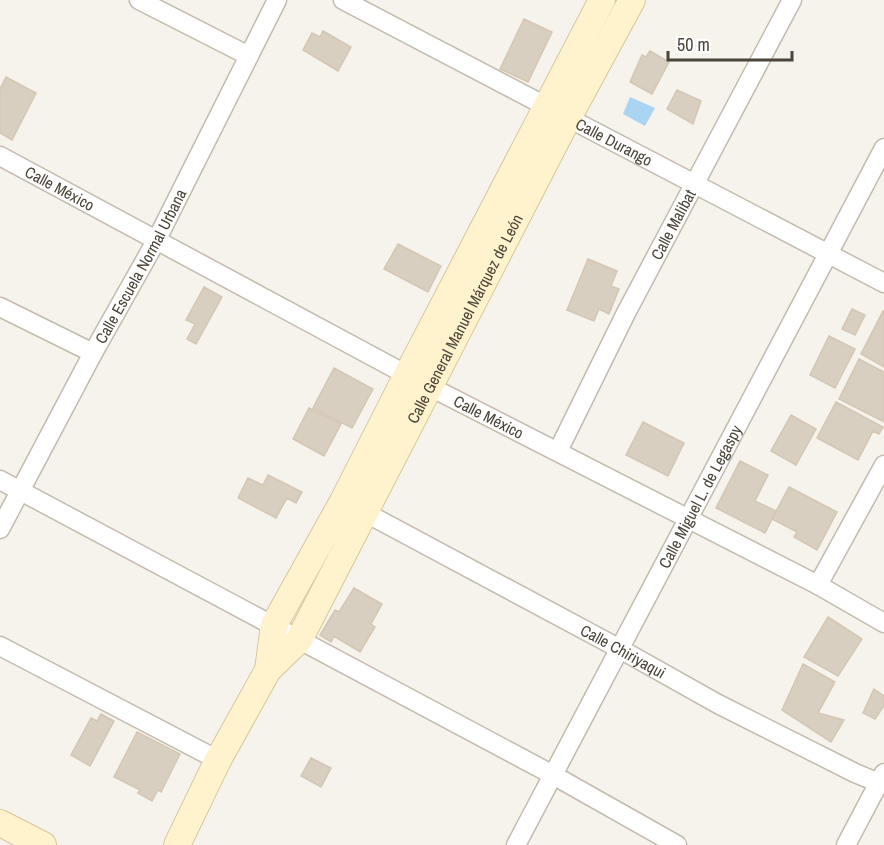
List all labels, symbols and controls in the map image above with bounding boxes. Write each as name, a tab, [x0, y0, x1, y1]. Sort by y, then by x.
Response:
scale bar	[668, 24, 792, 62]
text: 50 m	[677, 32, 710, 57]
street label: Calle Durango	[572, 113, 656, 171]
street label: Calle México	[21, 161, 99, 216]
street label: Calle Escuela Normal Urbana	[90, 185, 192, 348]
street label: Calle Malibat	[645, 185, 701, 264]
street label: Calle General Manuel Márquez de León	[402, 210, 528, 427]
street label: Calle México	[450, 390, 528, 444]
street label: Calle Miguel L. de Legaspy	[653, 421, 747, 572]
street label: Calle Chiriyaqui	[577, 619, 670, 684]

